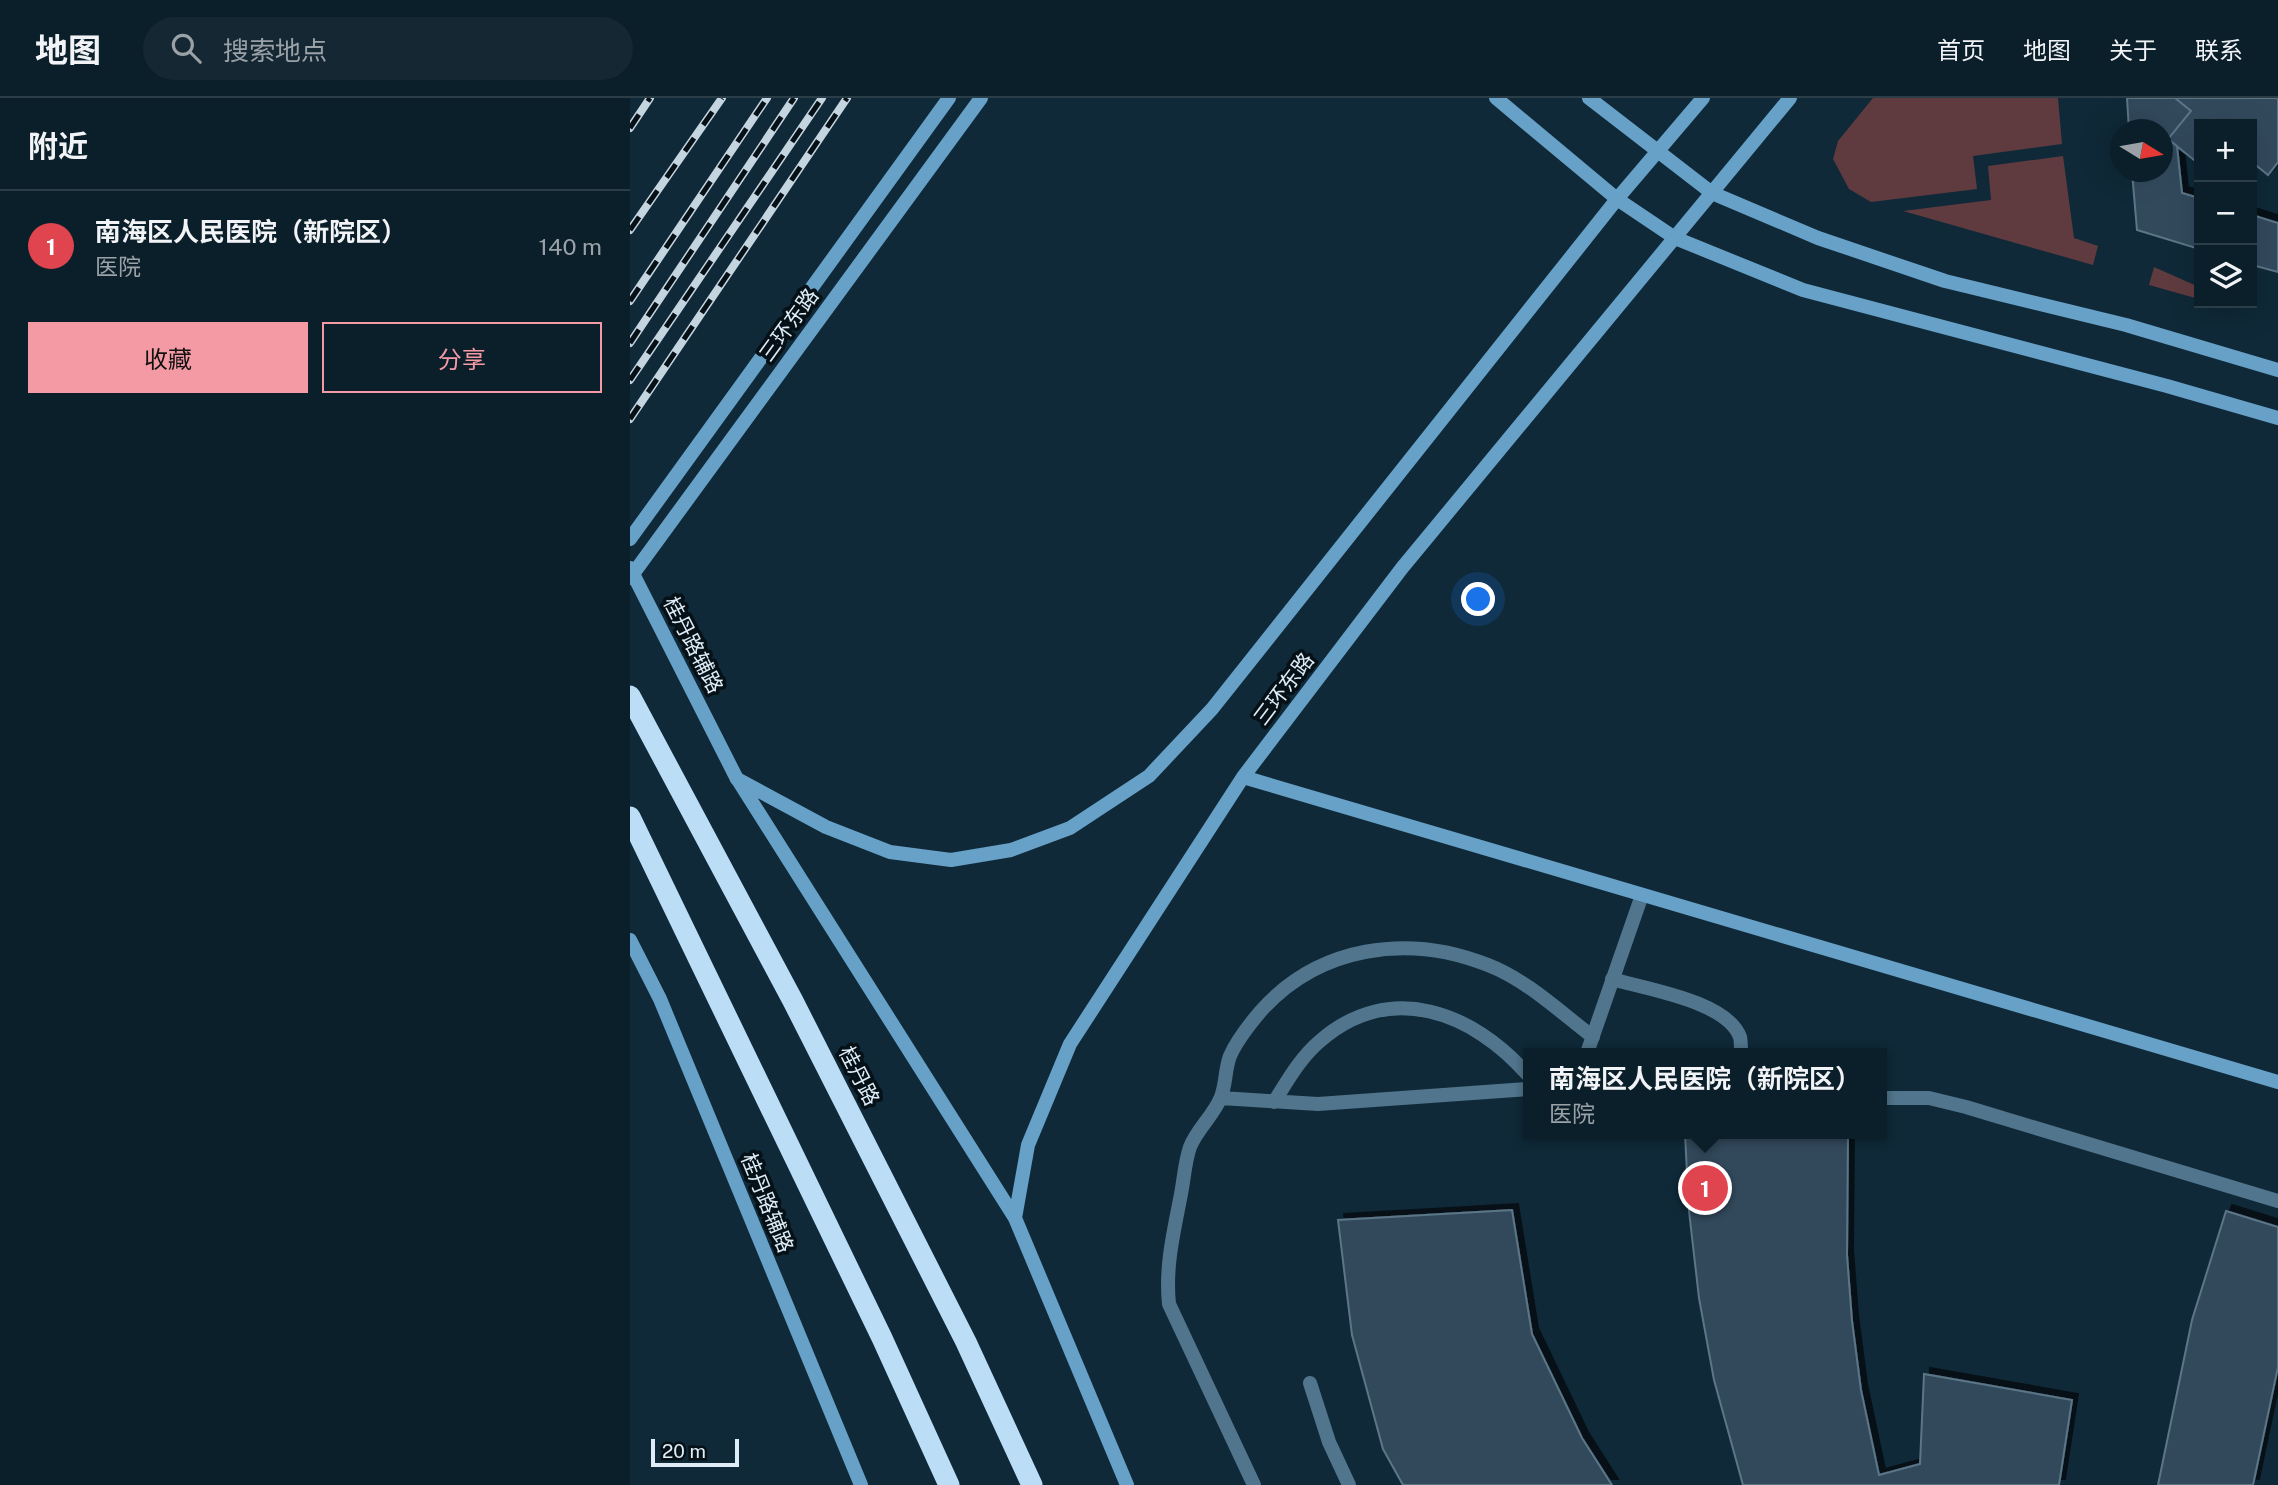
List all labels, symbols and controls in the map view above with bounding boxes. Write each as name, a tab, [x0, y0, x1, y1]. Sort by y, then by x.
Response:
search box	[143, 17, 633, 80]
icon: search	[167, 29, 205, 67]
text: 地图	[35, 31, 101, 69]
text: 搜索地点	[223, 35, 327, 66]
text: 首页	[1937, 36, 1985, 64]
text: 地图	[2023, 36, 2071, 64]
text: 关于	[2109, 36, 2157, 64]
text: 联系	[2195, 36, 2243, 64]
north arrow	[2110, 119, 2173, 182]
map controls	[2194, 119, 2257, 308]
button: +	[2194, 119, 2257, 182]
text: 附近	[28, 128, 88, 164]
button: −	[2194, 182, 2257, 245]
text: 南海区人民医院（新院区）	[95, 216, 407, 247]
text: 1	[46, 233, 56, 260]
text: 140 m	[539, 233, 602, 260]
button: layers	[2194, 245, 2257, 308]
text: 医院	[95, 253, 141, 280]
street label: 三环东路	[754, 283, 823, 366]
button: 收藏	[28, 322, 308, 393]
button: 分享	[322, 322, 602, 393]
your location	[1461, 582, 1495, 616]
street label: 桂丹路辅路	[658, 592, 728, 697]
street label: 三环东路	[1248, 648, 1319, 730]
street label: 桂丹路	[834, 1042, 885, 1110]
popup	[1523, 1048, 1887, 1139]
text: 南海区人民医院（新院区）	[1549, 1063, 1861, 1094]
text: 医院	[1549, 1100, 1595, 1127]
street label: 桂丹路辅路	[736, 1149, 799, 1256]
pin: 1	[1682, 1162, 1728, 1214]
scale bar	[651, 1436, 738, 1468]
text: 20 m	[662, 1440, 706, 1462]

